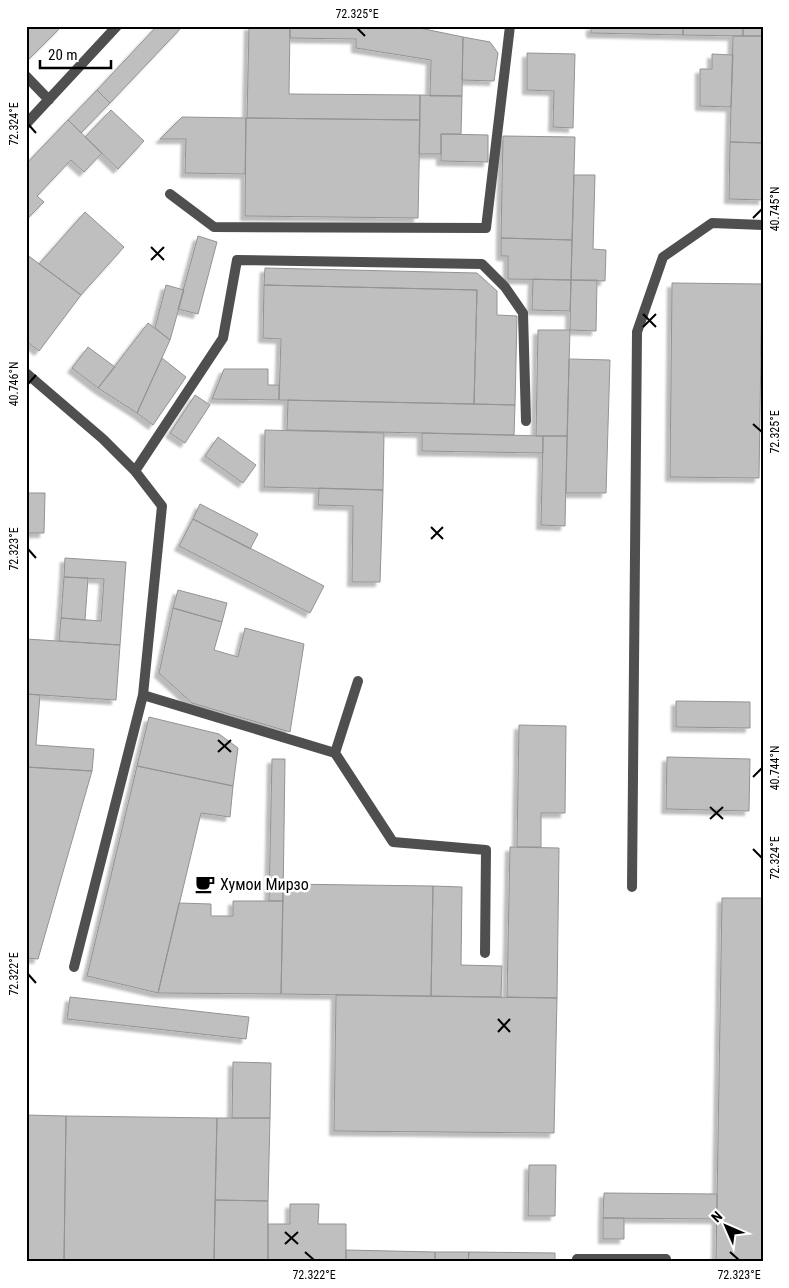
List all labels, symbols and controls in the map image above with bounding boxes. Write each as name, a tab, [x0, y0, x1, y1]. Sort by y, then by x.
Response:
text: 72.325°E	[335, 7, 379, 21]
scale bar	[40, 38, 111, 70]
text: 20 m	[48, 46, 78, 64]
text: 72.324°E	[7, 102, 21, 146]
text: 40.745°N	[768, 187, 782, 231]
text: 40.746°N	[7, 362, 21, 406]
text: 72.325°E	[768, 410, 782, 454]
text: 72.323°E	[7, 527, 21, 571]
text: 40.744°N	[768, 746, 782, 790]
text: 72.324°E	[768, 836, 782, 880]
cafe icon: Хумои Мирзо	[194, 873, 216, 895]
place label: Хумои Мирзо	[220, 875, 309, 894]
text: 72.322°E	[7, 952, 21, 996]
north arrow	[702, 1200, 752, 1250]
text: N	[708, 1208, 725, 1225]
text: 72.322°E	[292, 1268, 336, 1282]
text: 72.323°E	[717, 1268, 761, 1282]

